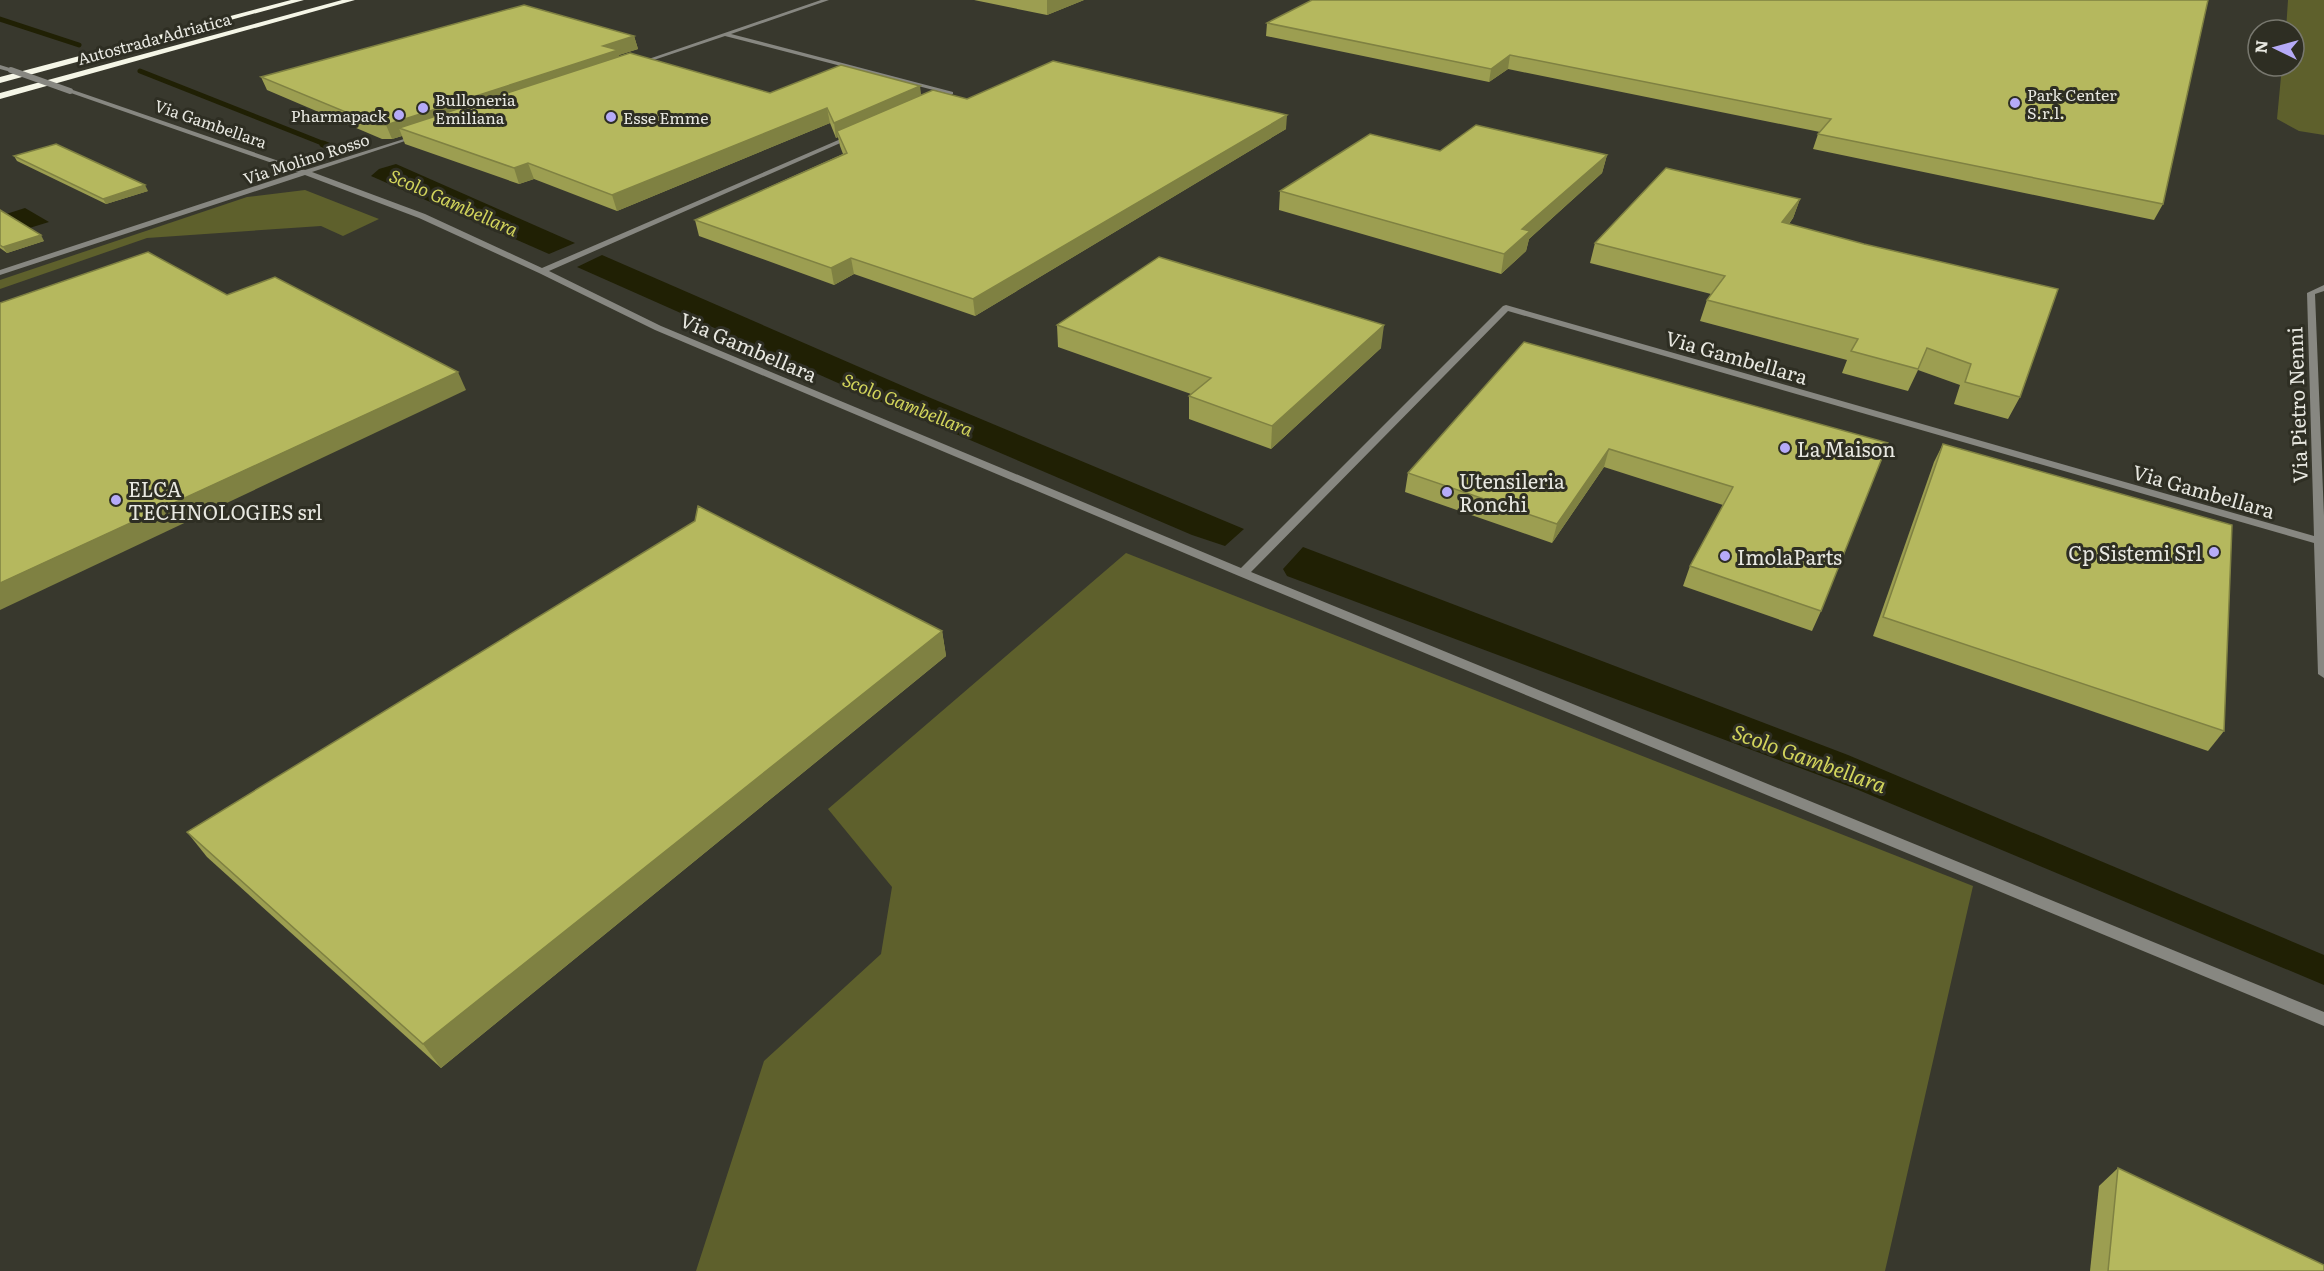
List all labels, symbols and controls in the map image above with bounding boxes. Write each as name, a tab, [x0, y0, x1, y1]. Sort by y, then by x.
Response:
street label: Autostrada Adriatica	[75, 6, 234, 70]
north arrow	[2246, 18, 2306, 78]
text: N	[2248, 39, 2273, 54]
place label: Park Center S.r.l.	[2027, 82, 2117, 124]
place label: Bulloneria Emiliana	[435, 87, 516, 129]
street label: Via Gambellara	[152, 93, 271, 154]
marker: Park Center S.r.l.	[2008, 96, 2022, 110]
marker: Bulloneria Emiliana	[416, 101, 430, 115]
place label: Pharmapack	[291, 103, 387, 127]
place label: Esse Emme	[623, 105, 708, 129]
marker: Pharmapack	[392, 108, 406, 122]
marker: Esse Emme	[604, 110, 618, 124]
street label: Via Molino Rosso	[240, 126, 372, 190]
water label: Scolo Gambellara	[385, 161, 523, 243]
street label: Via Gambellara	[676, 304, 823, 389]
street label: Via Gambellara	[1662, 321, 1812, 391]
street label: Via Pietro Nenni	[2278, 326, 2314, 484]
water label: Scolo Gambellara	[839, 366, 978, 443]
place label: La Maison	[1797, 433, 1895, 463]
marker: La Maison	[1778, 441, 1792, 455]
street label: Via Gambellara	[2129, 455, 2279, 525]
place label: Utensileria Ronchi	[1459, 465, 1565, 518]
place label: ELCA TECHNOLOGIES srl	[128, 473, 323, 526]
marker: Utensileria Ronchi	[1440, 485, 1454, 499]
marker: ELCA TECHNOLOGIES srl	[109, 493, 123, 507]
place label: Cp Sistemi Srl	[2068, 537, 2202, 567]
place label: ImolaParts	[1737, 541, 1842, 571]
marker: Cp Sistemi Srl	[2207, 545, 2221, 559]
marker: ImolaParts	[1718, 549, 1732, 563]
water label: Scolo Gambellara	[1729, 715, 1891, 799]

